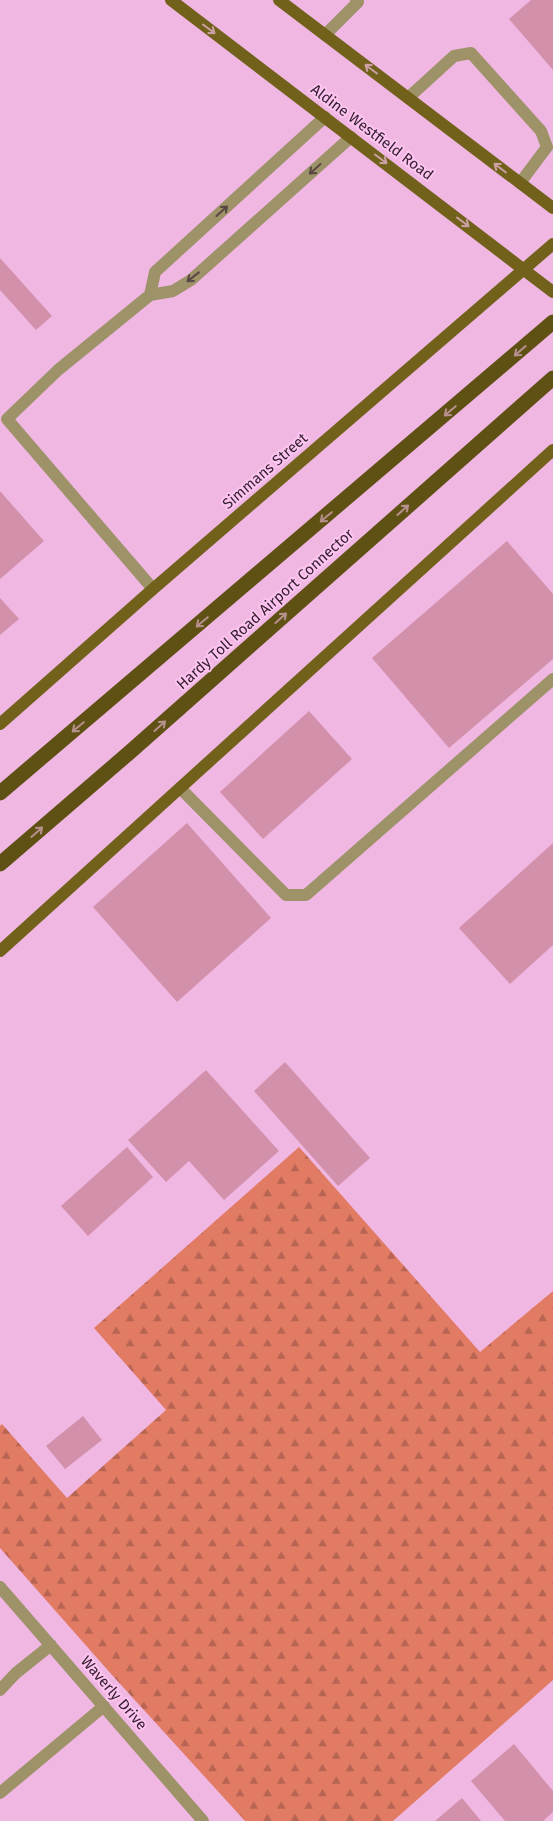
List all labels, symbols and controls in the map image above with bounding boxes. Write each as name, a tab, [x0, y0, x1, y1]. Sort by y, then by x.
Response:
one-way arrow	[202, 24, 215, 35]
one-way arrow	[364, 64, 378, 74]
street label: Aldine Westfield Road	[307, 80, 437, 184]
one-way arrow	[374, 154, 387, 165]
one-way arrow	[494, 162, 507, 173]
one-way arrow	[308, 164, 321, 175]
one-way arrow	[216, 205, 229, 217]
one-way arrow	[456, 217, 470, 227]
one-way arrow	[187, 272, 200, 283]
one-way arrow	[513, 345, 526, 357]
one-way arrow	[443, 406, 456, 417]
street label: Simmans Street	[219, 429, 312, 513]
one-way arrow	[397, 504, 410, 516]
one-way arrow	[319, 511, 332, 522]
street label: Hardy Toll Road Airport Connector	[173, 525, 357, 693]
one-way arrow	[275, 612, 288, 624]
one-way arrow	[196, 616, 209, 627]
one-way arrow	[153, 720, 166, 731]
one-way arrow	[72, 721, 85, 732]
one-way arrow	[30, 827, 43, 838]
street label: Waverly Drive	[77, 1652, 151, 1734]

